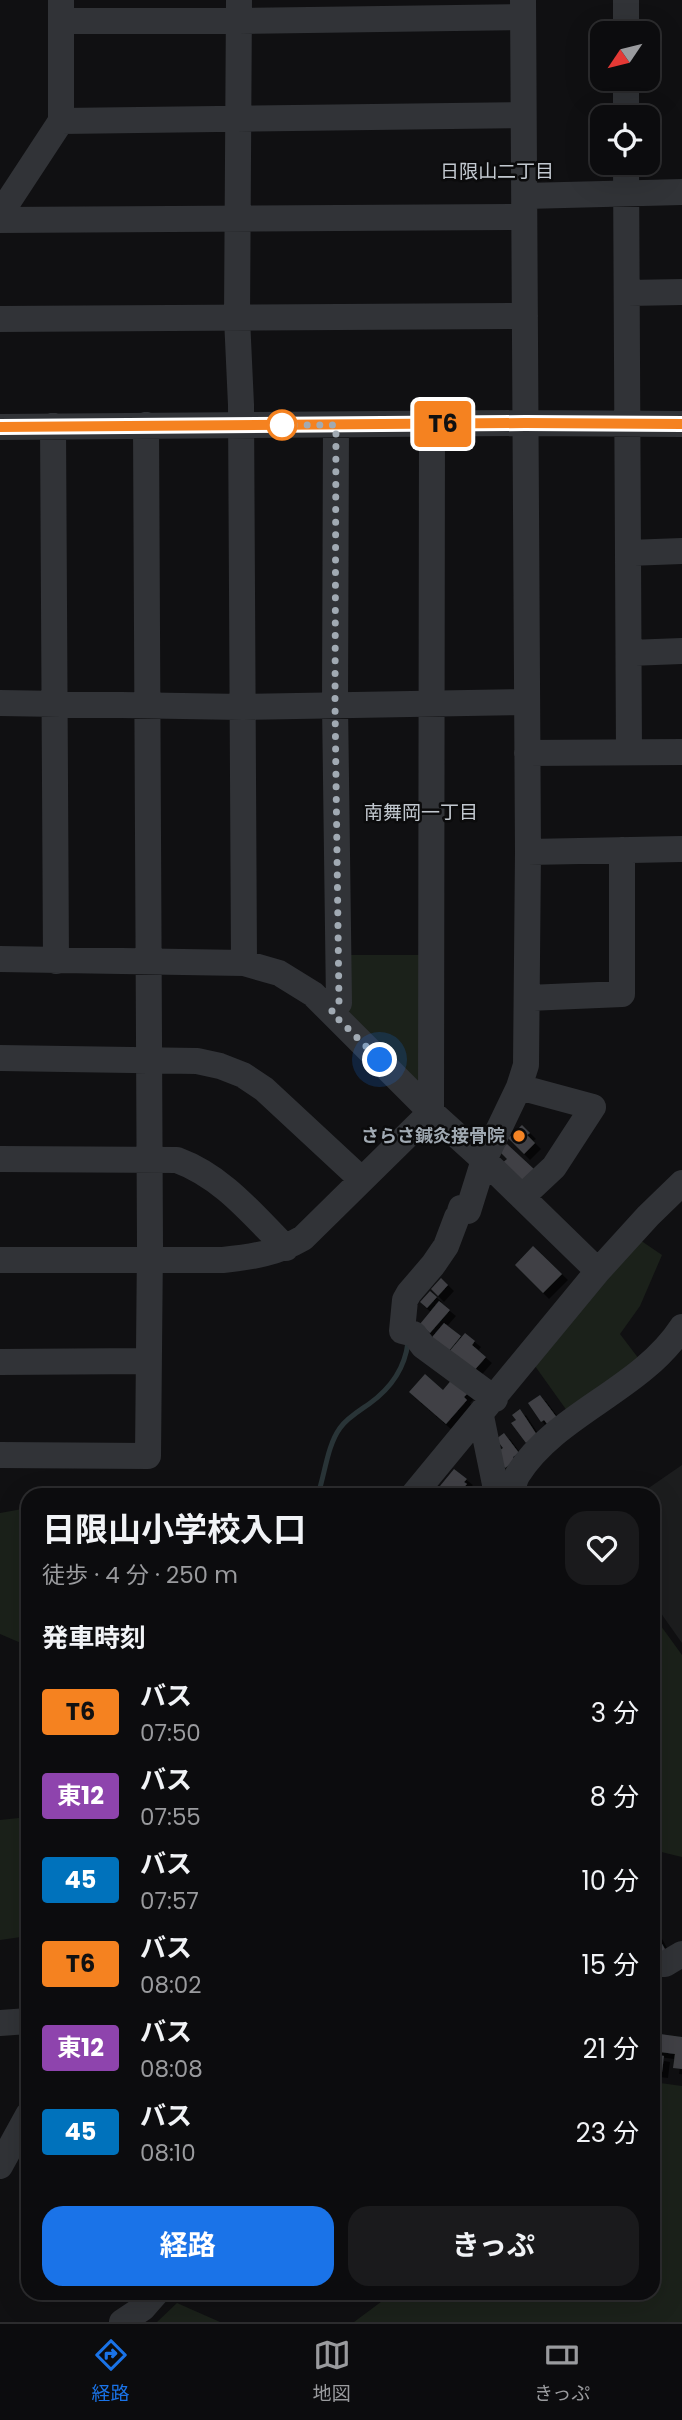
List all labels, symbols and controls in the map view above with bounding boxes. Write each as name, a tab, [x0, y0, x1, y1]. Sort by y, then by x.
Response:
north arrow	[590, 21, 660, 91]
map controls	[590, 21, 660, 175]
button: locate	[590, 105, 660, 175]
district label: 日限山二丁目	[440, 158, 554, 185]
line badge: T6	[412, 401, 474, 447]
text: T6	[428, 407, 458, 440]
unlabelled marker	[267, 410, 297, 440]
district label: 南舞岡一丁目	[364, 799, 478, 826]
your location	[362, 1042, 397, 1077]
place label: さらさ鍼灸接骨院	[361, 1123, 505, 1148]
marker: さらさ鍼灸接骨院	[511, 1128, 527, 1144]
text: 日限山小学校入口	[42, 1506, 306, 1553]
button: heart	[565, 1511, 639, 1585]
text: 徒歩 · 4 分 · 250 m	[42, 1559, 238, 1591]
text: 発車時刻	[42, 1620, 146, 1656]
text: バス	[140, 1678, 192, 1714]
text: T6	[66, 1695, 95, 1728]
text: 3 分	[591, 1695, 639, 1731]
text: 07:50	[140, 1717, 201, 1749]
text: バス	[140, 1762, 192, 1798]
text: 東12	[57, 1779, 104, 1812]
text: 8 分	[590, 1779, 639, 1815]
text: 07:55	[140, 1801, 201, 1833]
text: バス	[140, 1846, 192, 1882]
text: 45	[65, 1863, 96, 1896]
text: 10 分	[581, 1863, 639, 1899]
text: 07:57	[140, 1885, 199, 1917]
text: バス	[140, 1930, 192, 1966]
text: T6	[66, 1947, 95, 1980]
text: 15 分	[581, 1947, 639, 1983]
text: 08:02	[140, 1969, 202, 2001]
text: バス	[140, 2014, 192, 2050]
text: 東12	[57, 2031, 104, 2064]
text: 21 分	[583, 2031, 639, 2067]
text: 08:08	[140, 2053, 203, 2085]
text: バス	[140, 2098, 192, 2134]
text: 45	[65, 2115, 96, 2148]
text: 23 分	[576, 2115, 639, 2151]
text: 08:10	[140, 2137, 196, 2169]
button: 経路	[42, 2206, 334, 2286]
button: きっぷ	[348, 2206, 639, 2286]
tab: 経路	[92, 2336, 130, 2408]
tab: 地図	[313, 2336, 351, 2408]
tab: きっぷ	[534, 2336, 590, 2408]

